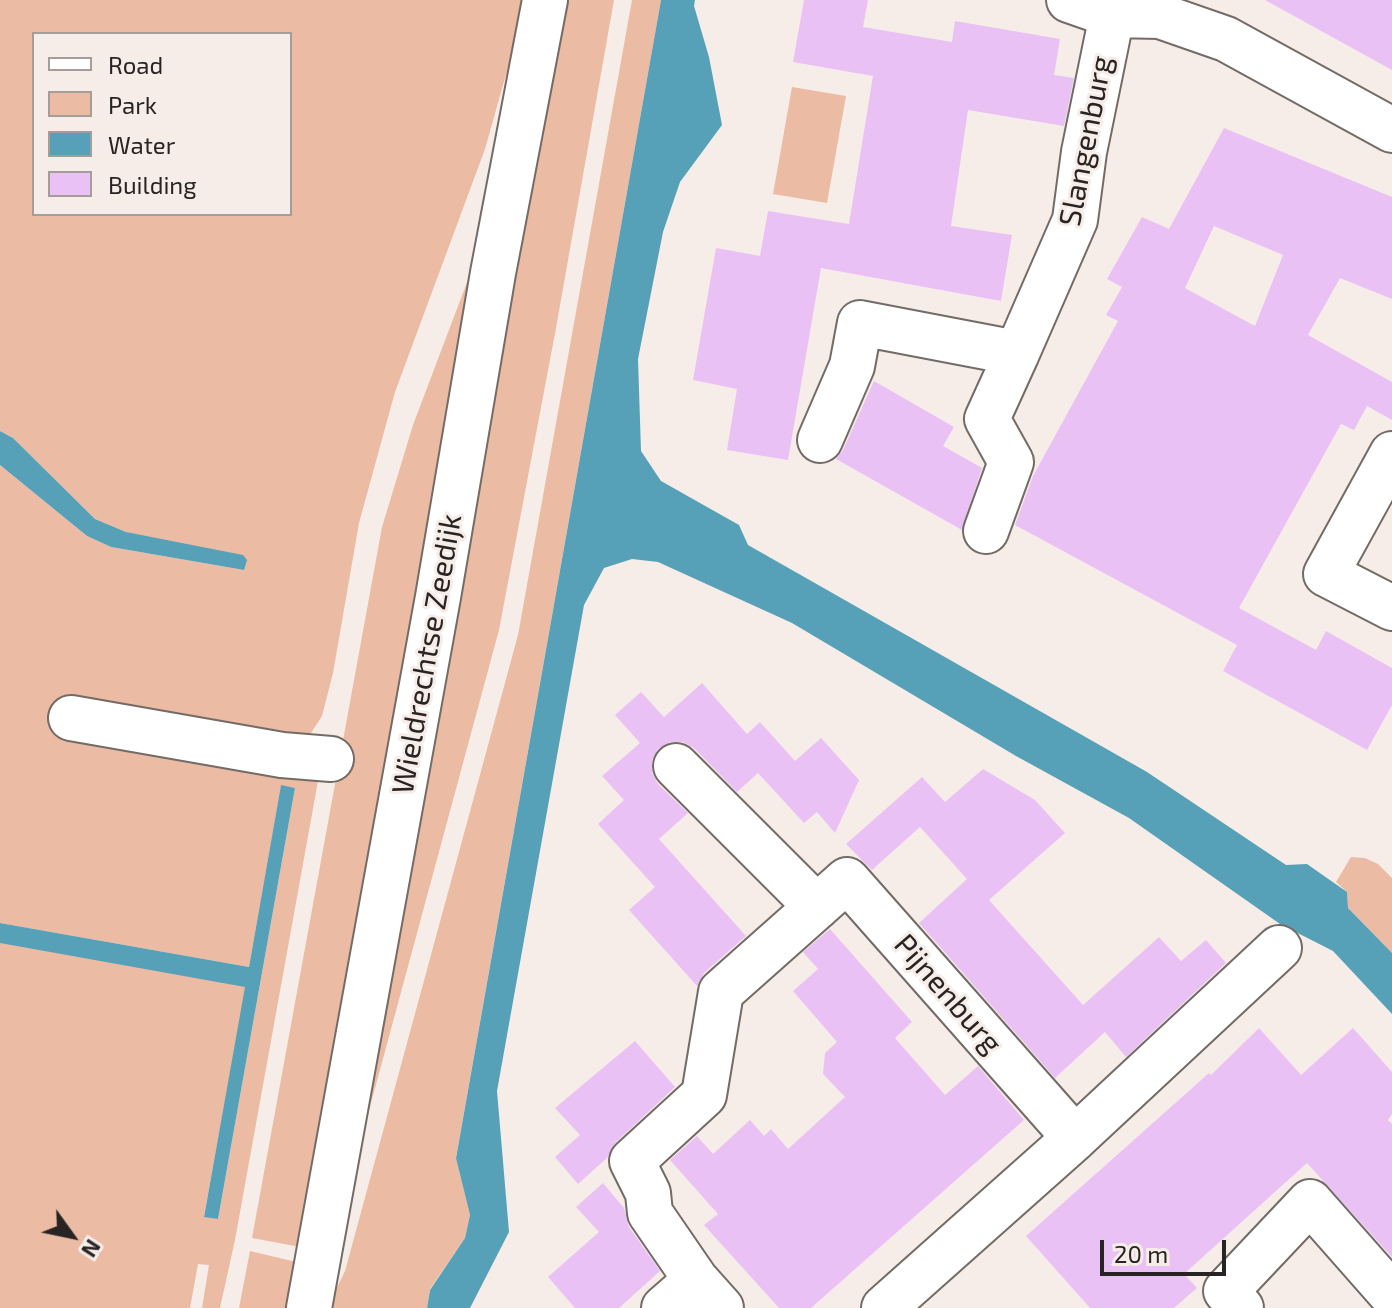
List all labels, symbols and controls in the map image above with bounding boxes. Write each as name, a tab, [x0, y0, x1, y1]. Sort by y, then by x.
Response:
legend	[32, 32, 292, 216]
text: Road	[108, 50, 163, 79]
street label: Slangenburg	[1052, 53, 1120, 229]
text: Park	[108, 90, 157, 119]
text: Water	[108, 130, 175, 159]
text: Building	[108, 170, 197, 199]
street label: Wieldrechtse Zeedijk	[385, 511, 469, 797]
street label: Pijnenburg	[886, 927, 1010, 1061]
north arrow	[32, 1196, 112, 1276]
scale bar	[1104, 1224, 1230, 1274]
text: N	[77, 1235, 107, 1263]
text: 20 m	[1114, 1239, 1168, 1268]

